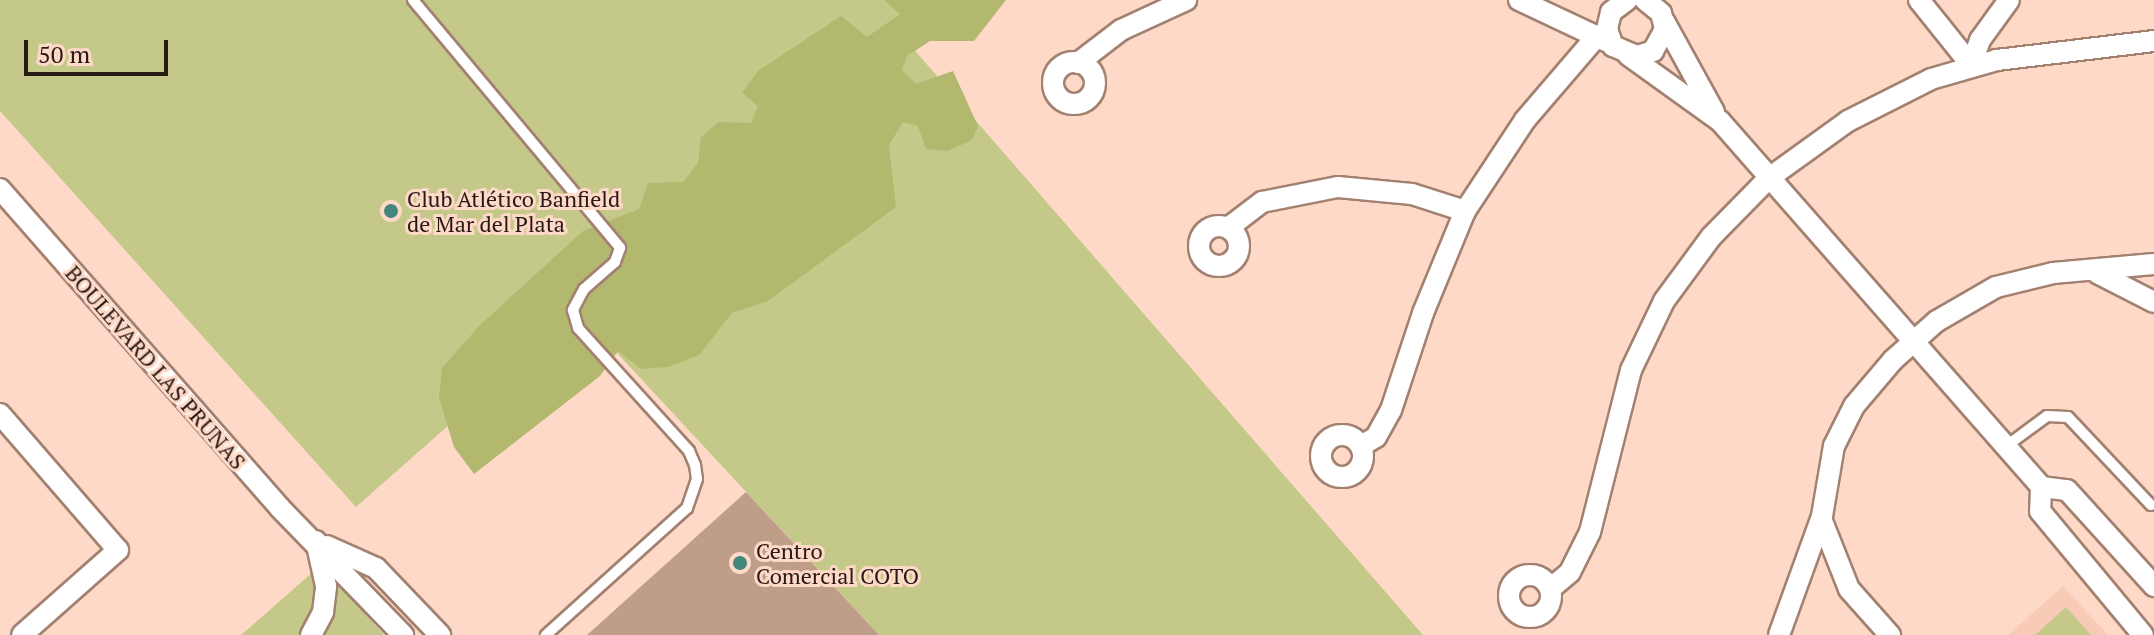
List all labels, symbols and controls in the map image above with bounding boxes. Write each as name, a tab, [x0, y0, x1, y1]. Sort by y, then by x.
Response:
scale bar	[28, 24, 172, 74]
text: 50 m	[38, 38, 90, 70]
place label: Club Atlético Banfield de Mar del Plata	[407, 185, 621, 236]
marker: Club Atlético Banfield de Mar del Plata	[382, 202, 400, 220]
street label: BOULEVARD LAS PRUNAS	[60, 260, 252, 474]
place label: Centro Comercial COTO	[756, 537, 919, 588]
marker: Centro Comercial COTO	[731, 554, 749, 572]

